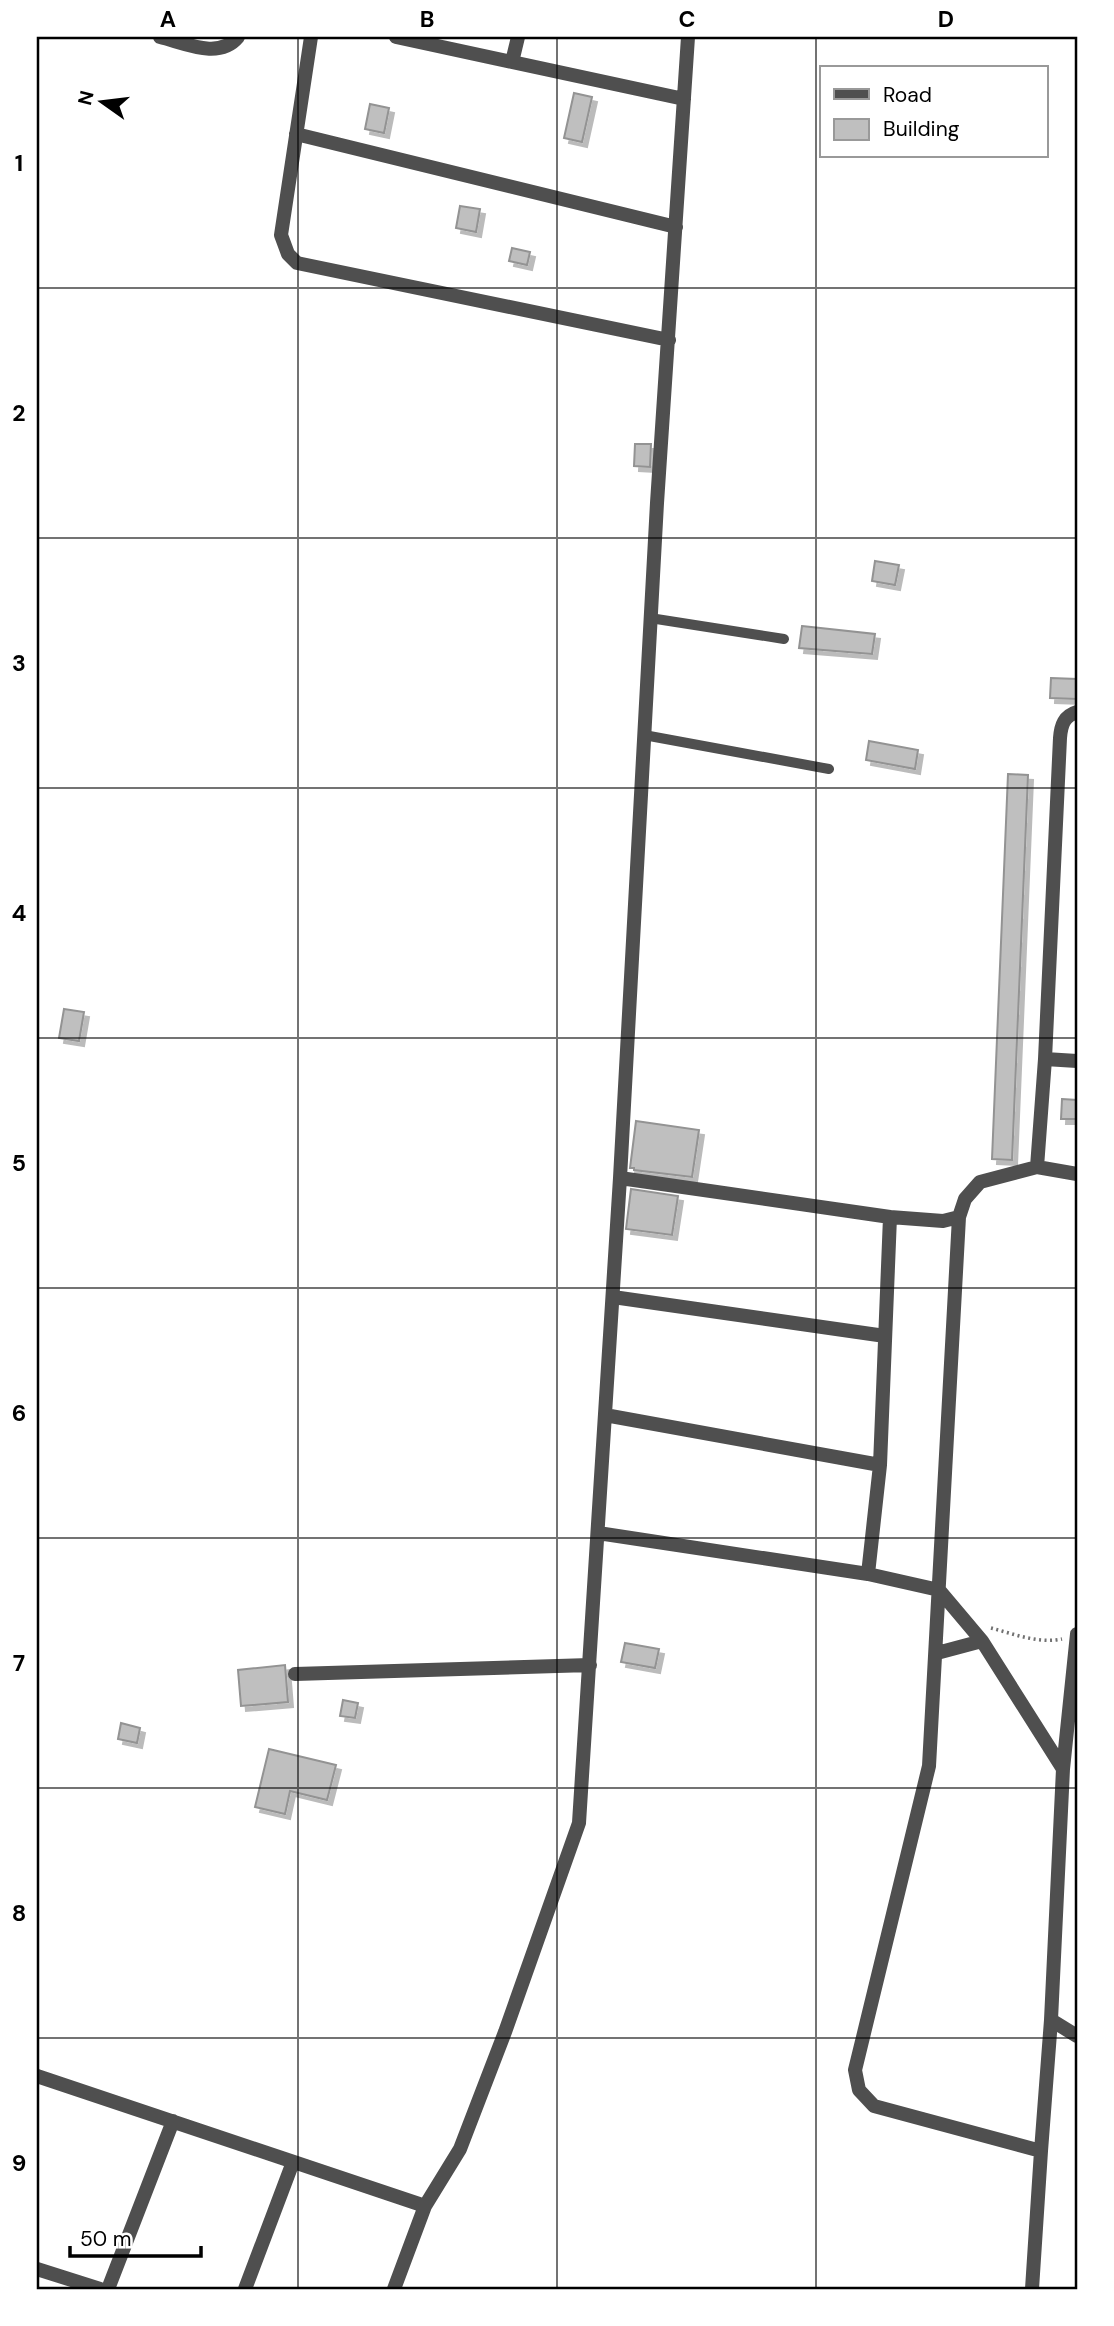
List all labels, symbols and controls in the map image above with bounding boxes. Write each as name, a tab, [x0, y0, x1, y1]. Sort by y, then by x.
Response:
text: A	[160, 4, 176, 34]
text: B	[420, 4, 434, 34]
text: C	[679, 4, 695, 34]
text: D	[938, 4, 954, 34]
north arrow	[66, 66, 136, 136]
legend	[820, 66, 1048, 158]
text: Road	[883, 81, 932, 109]
text: N	[72, 88, 100, 108]
text: Building	[883, 115, 960, 143]
text: 1	[15, 148, 23, 178]
text: 2	[12, 398, 26, 428]
text: 3	[12, 648, 26, 678]
text: 4	[12, 898, 27, 928]
text: 5	[12, 1148, 26, 1178]
text: 6	[12, 1398, 26, 1428]
text: 7	[13, 1648, 25, 1678]
text: 8	[12, 1898, 26, 1928]
text: 9	[12, 2148, 26, 2178]
scale bar	[70, 2214, 201, 2258]
text: 50 m	[80, 2225, 131, 2253]

